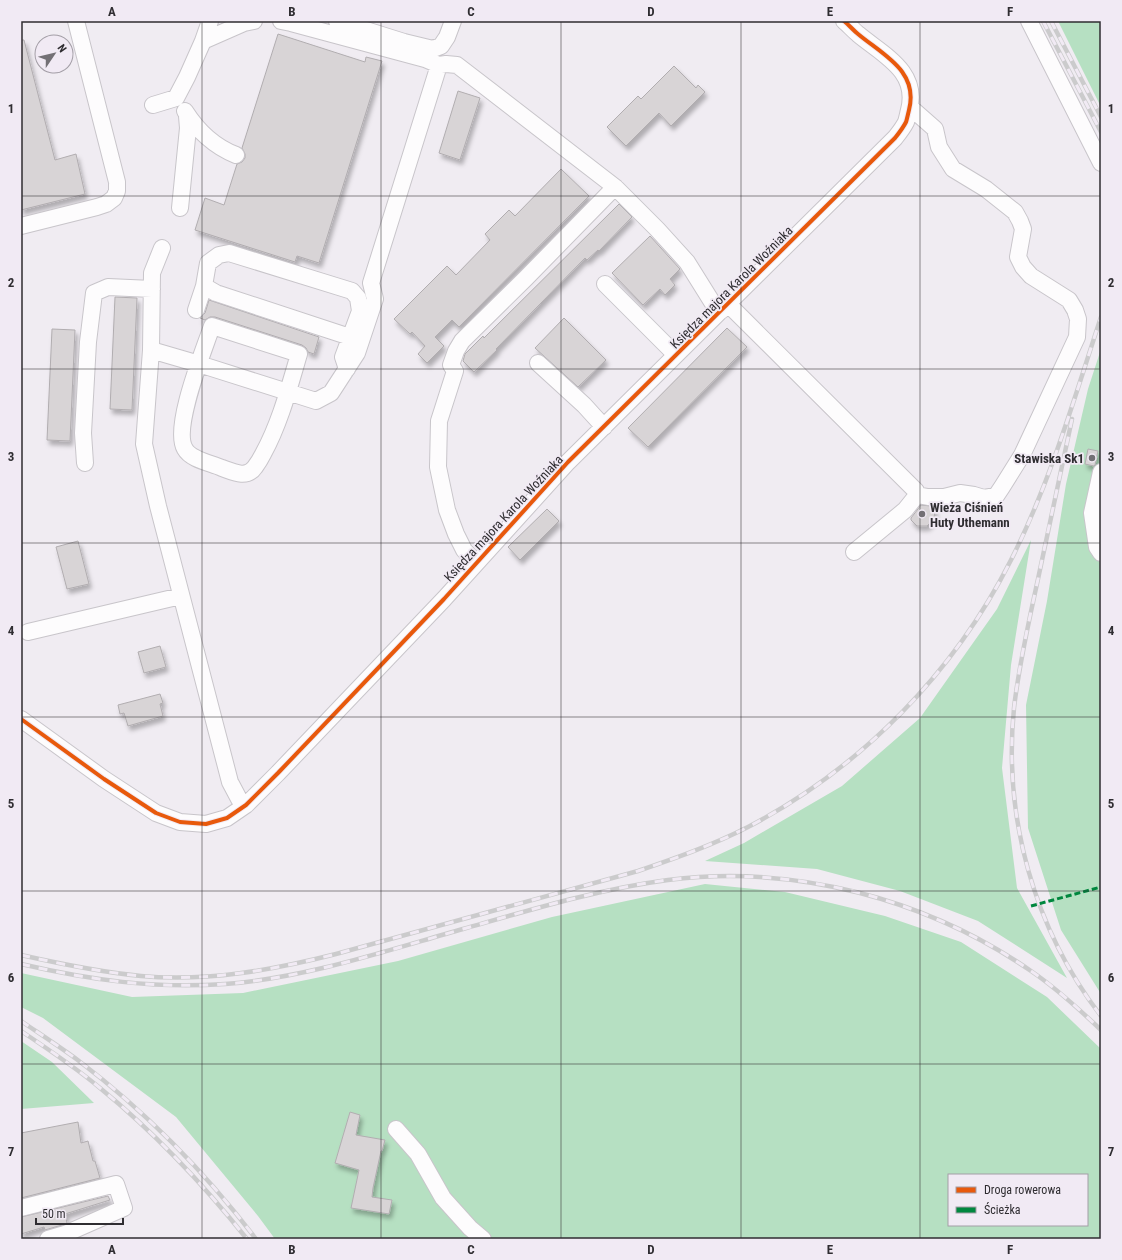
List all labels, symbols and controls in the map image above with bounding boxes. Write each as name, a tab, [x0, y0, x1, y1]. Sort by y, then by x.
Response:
text: A	[108, 4, 116, 19]
text: B	[288, 4, 296, 19]
text: C	[467, 4, 475, 19]
text: D	[647, 4, 655, 19]
text: E	[827, 4, 834, 19]
text: F	[1007, 4, 1013, 19]
north arrow	[34, 34, 74, 74]
text: N	[55, 42, 69, 55]
text: 1	[8, 101, 14, 116]
text: 1	[1108, 101, 1114, 116]
street label: Księdza majora Karola Woźniaka	[667, 223, 796, 352]
text: 2	[8, 275, 15, 290]
text: 2	[1108, 275, 1115, 290]
text: 3	[8, 449, 14, 464]
text: 3	[1108, 449, 1114, 464]
place label: Stawiska Sk1	[1014, 451, 1084, 466]
street label: Księdza majora Karola Woźniaka	[441, 452, 566, 585]
marker: Stawiska Sk1	[1087, 453, 1097, 463]
place label: Wieża Ciśnień Huty Uthemann	[930, 500, 1010, 530]
marker: Wieża Ciśnień Huty Uthemann	[917, 509, 927, 519]
text: 4	[8, 623, 15, 638]
text: 4	[1108, 623, 1115, 638]
text: 5	[8, 796, 15, 811]
text: 5	[1108, 796, 1115, 811]
text: 6	[8, 970, 15, 985]
text: 6	[1108, 970, 1115, 985]
text: 7	[8, 1144, 15, 1159]
text: 7	[1108, 1144, 1115, 1159]
legend	[948, 1174, 1088, 1226]
text: Droga rowerowa	[984, 1183, 1061, 1197]
scale bar	[36, 1200, 123, 1226]
text: Ścieżka	[984, 1202, 1021, 1217]
text: 50 m	[42, 1207, 66, 1221]
text: A	[108, 1242, 116, 1257]
text: B	[288, 1242, 296, 1257]
text: C	[467, 1242, 475, 1257]
text: D	[647, 1242, 655, 1257]
text: E	[827, 1242, 834, 1257]
text: F	[1007, 1242, 1013, 1257]

